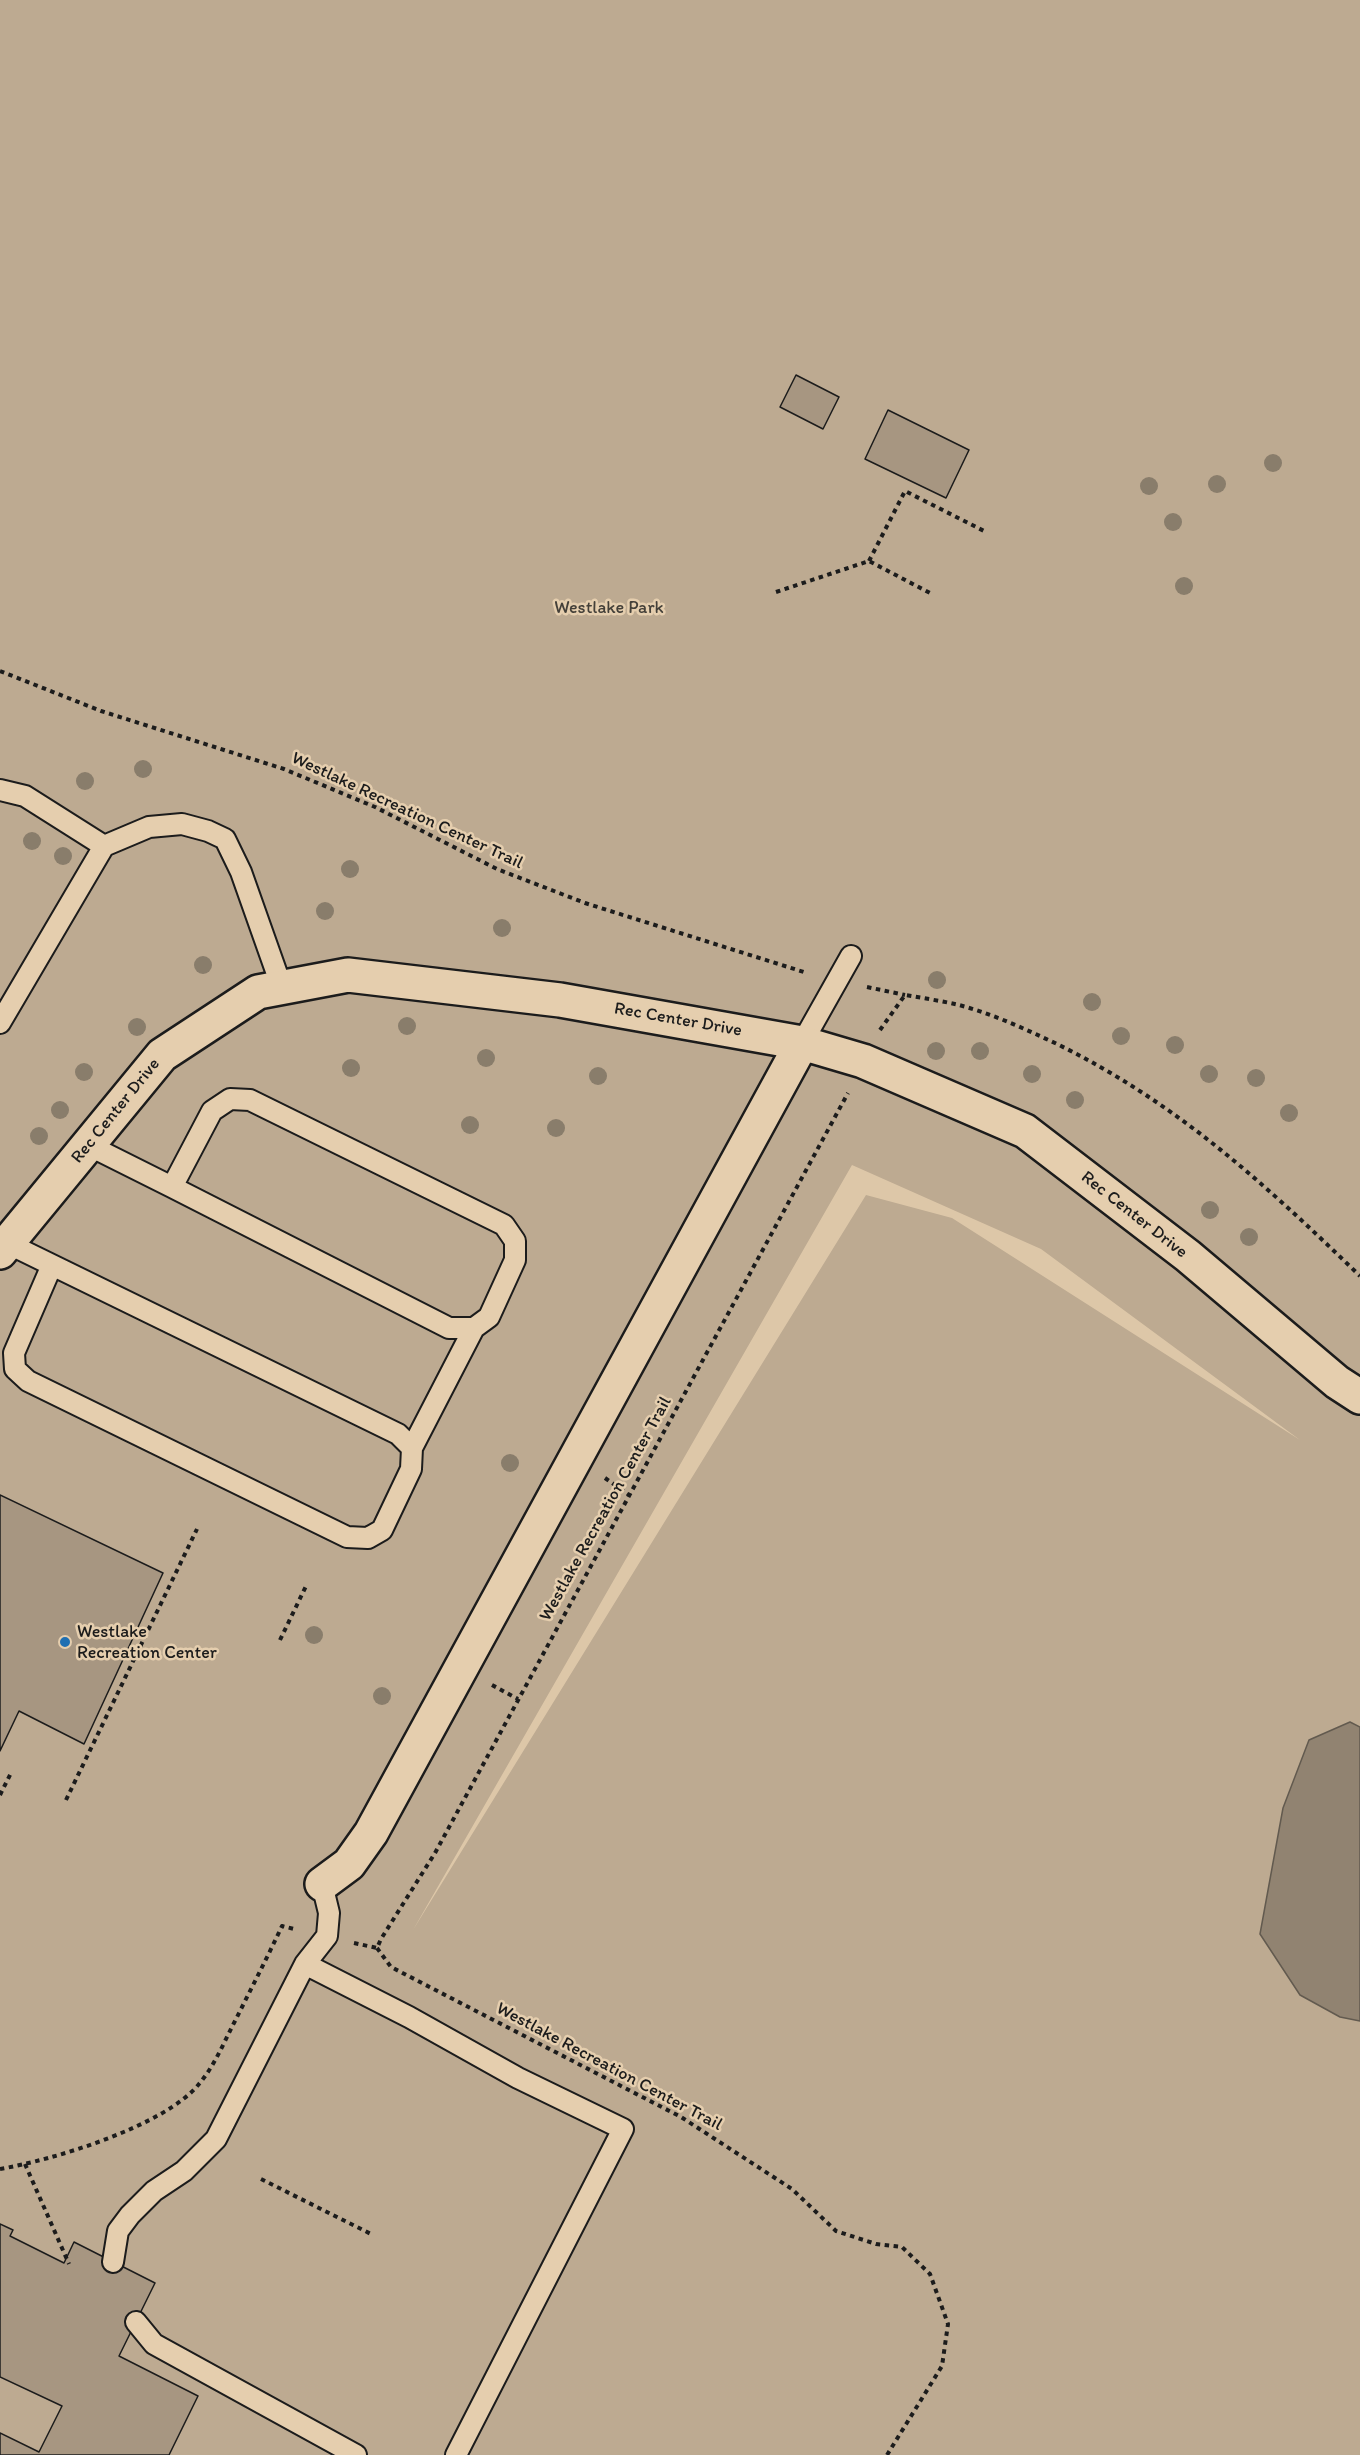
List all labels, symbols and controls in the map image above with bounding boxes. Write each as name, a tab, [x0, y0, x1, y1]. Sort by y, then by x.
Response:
park label: Westlake Park	[554, 597, 664, 619]
street label: Westlake Recreation Center Trail	[288, 748, 526, 874]
street label: Rec Center Drive	[613, 998, 743, 1042]
street label: Rec Center Drive	[67, 1054, 165, 1168]
street label: Rec Center Drive	[1076, 1167, 1192, 1263]
street label: Westlake Recreation Center Trail	[535, 1393, 677, 1625]
place label: Westlake Recreation Center	[77, 1621, 217, 1664]
marker: Westlake Recreation Center	[58, 1635, 72, 1649]
street label: Westlake Recreation Center Trail	[492, 1998, 726, 2136]

